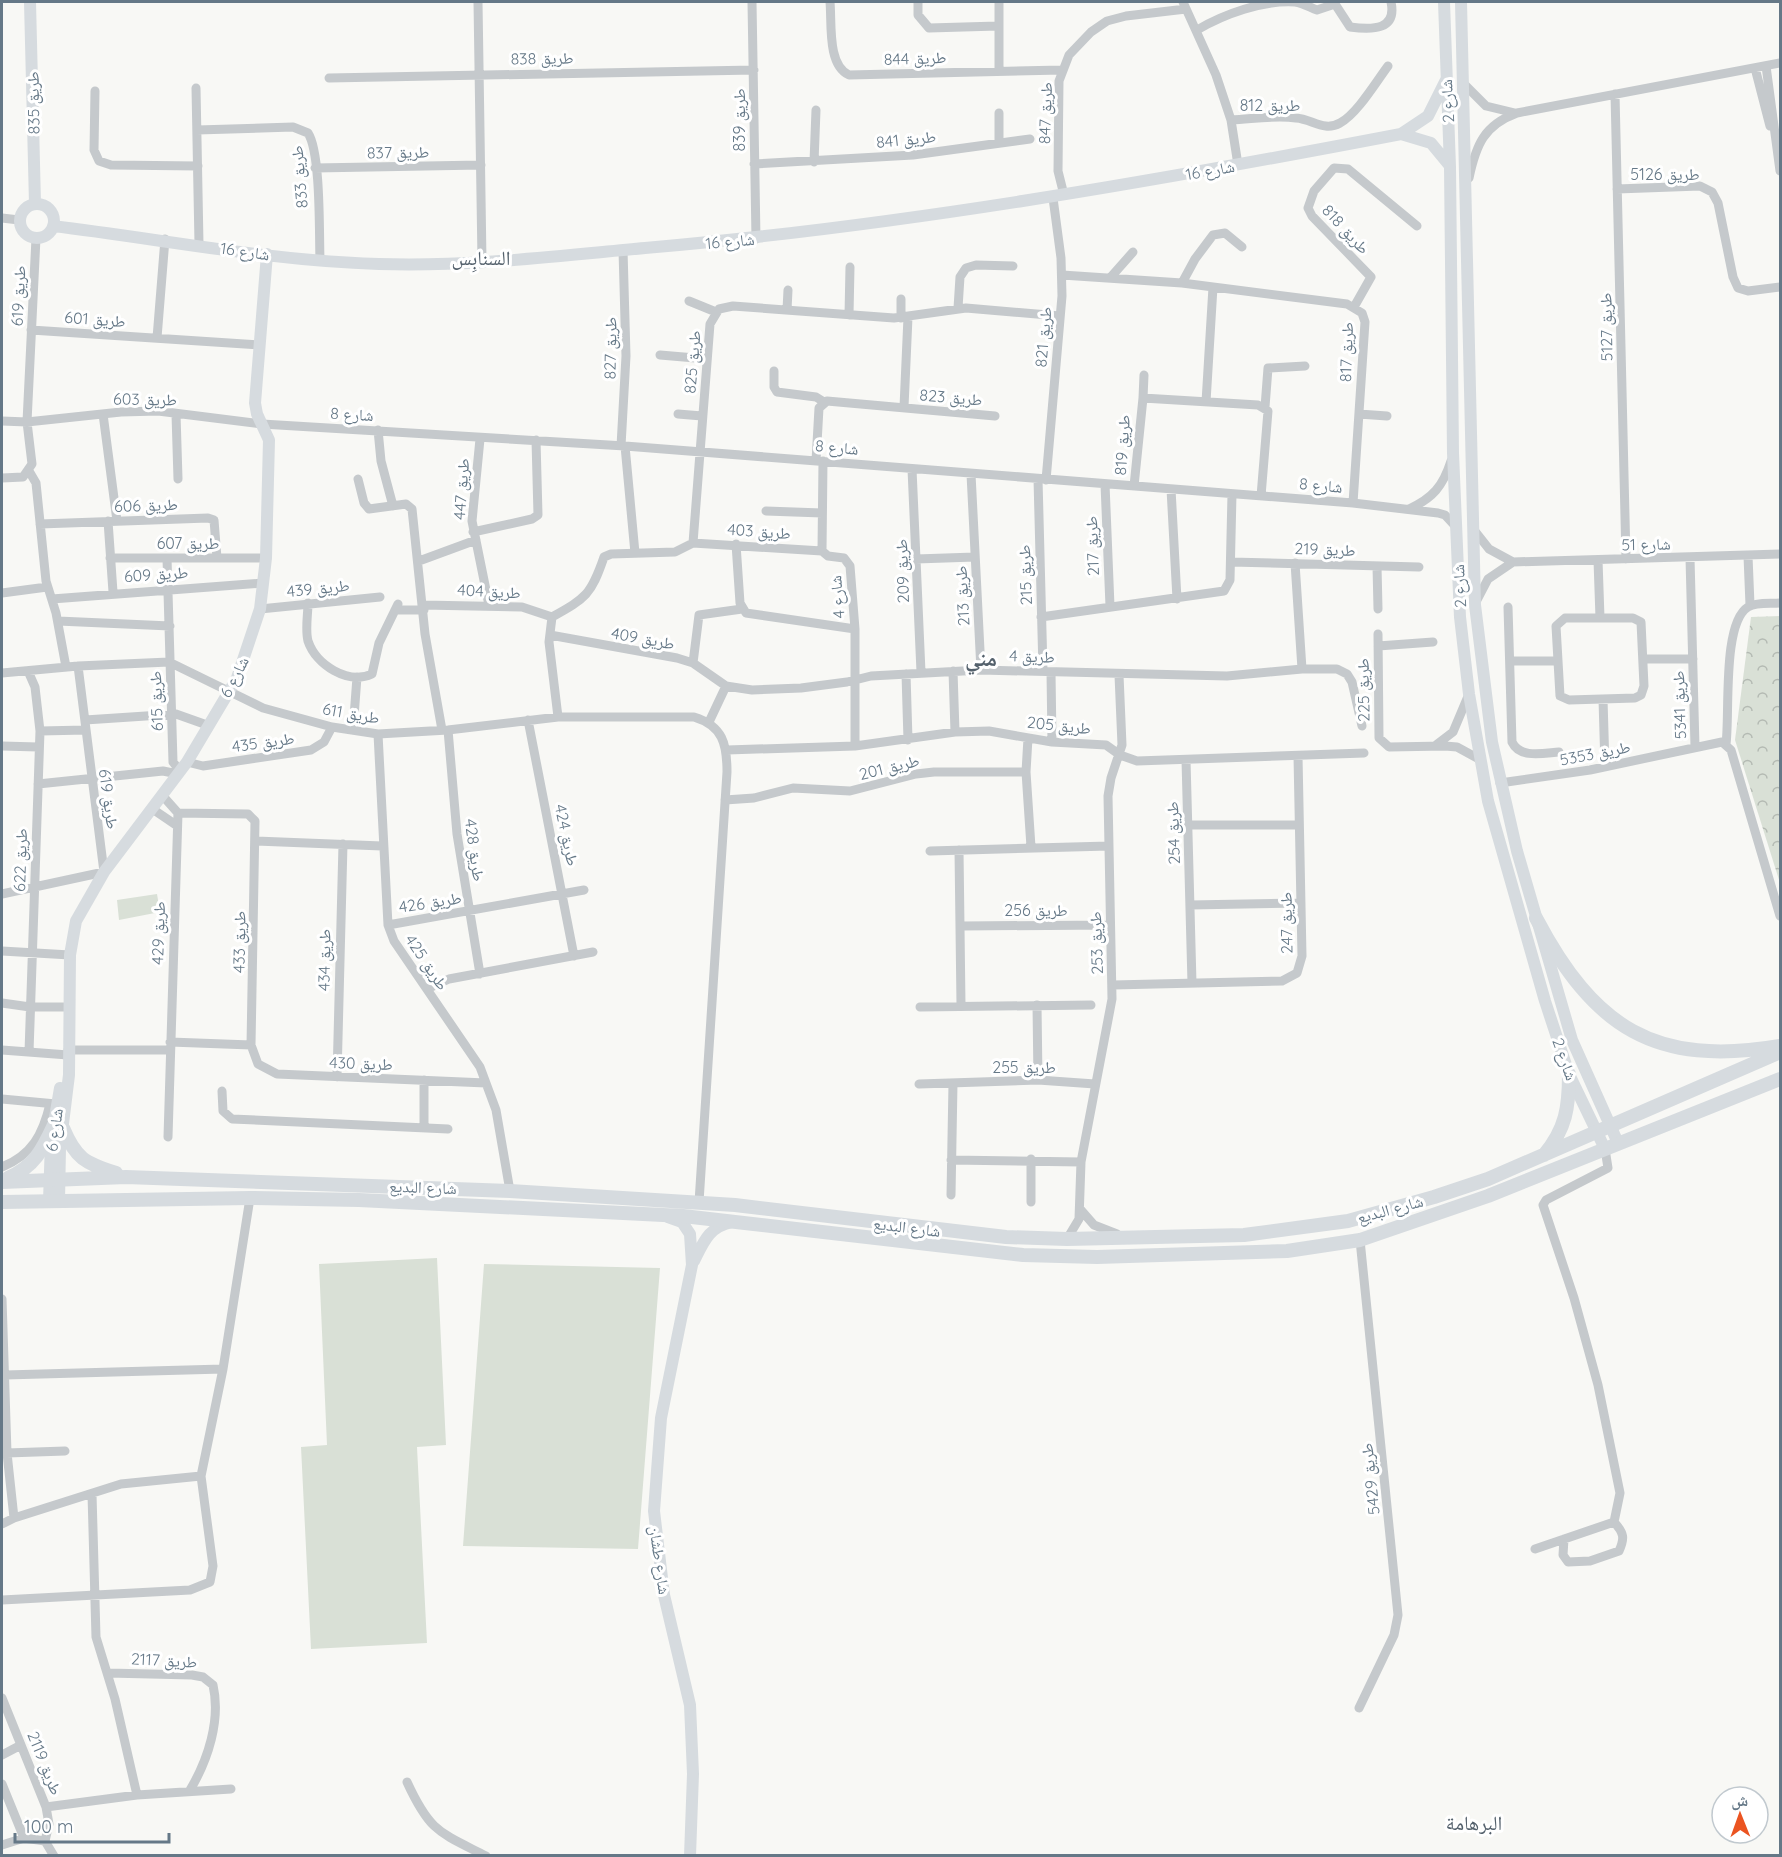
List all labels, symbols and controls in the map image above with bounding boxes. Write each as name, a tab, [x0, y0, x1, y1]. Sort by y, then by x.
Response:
street label: طريق 838	[510, 47, 574, 70]
street label: طريق 844	[883, 47, 947, 70]
street label: طريق 835	[22, 71, 45, 135]
street label: شارع 2	[1436, 79, 1459, 123]
street label: طريق 847	[1034, 82, 1057, 144]
street label: طريق 839	[729, 88, 750, 152]
street label: طريق 812	[1240, 95, 1300, 116]
street label: طريق 841	[875, 126, 937, 153]
street label: طريق 837	[367, 141, 429, 164]
street label: طريق 833	[286, 145, 313, 209]
street label: شارع 16	[1184, 156, 1236, 185]
street label: طريق 5126	[1630, 164, 1700, 185]
street label: طريق 818	[1317, 200, 1374, 259]
street label: شارع 16	[705, 229, 756, 254]
street label: شارع 16	[219, 238, 271, 265]
district label: السنابِس	[452, 245, 511, 273]
street label: طريق 619	[6, 265, 31, 327]
street label: طريق 5127	[1595, 293, 1618, 361]
street label: طريق 821	[1030, 306, 1057, 368]
street label: طريق 601	[64, 307, 126, 332]
street label: طريق 827	[599, 317, 622, 379]
street label: طريق 817	[1335, 322, 1358, 382]
street label: طريق 825	[679, 330, 706, 395]
street label: طريق 823	[919, 384, 983, 411]
street label: طريق 603	[113, 388, 177, 411]
street label: شارع 8	[330, 403, 374, 426]
street label: طريق 819	[1110, 414, 1135, 476]
street label: شارع 8	[814, 435, 860, 460]
street label: طريق 447	[449, 458, 474, 521]
street label: شارع 8	[1298, 473, 1344, 498]
street label: طريق 606	[114, 494, 178, 517]
street label: طريق 217	[1081, 516, 1104, 576]
street label: طريق 403	[727, 519, 791, 544]
street label: طريق 607	[157, 533, 219, 554]
street label: شارع 51	[1621, 534, 1671, 555]
street label: طريق 209	[891, 538, 914, 604]
street label: طريق 219	[1294, 538, 1356, 561]
street label: طريق 215	[1014, 544, 1037, 606]
street label: طريق 609	[123, 562, 189, 587]
street label: شارع 2	[1448, 564, 1471, 608]
street label: طريق 213	[950, 565, 975, 627]
street label: طريق 439	[286, 575, 350, 602]
street label: شارع 4	[825, 575, 850, 619]
street label: طريق 404	[457, 579, 521, 604]
street label: طريق 409	[610, 623, 676, 654]
district label: مني	[965, 644, 997, 675]
street label: طريق 4	[1009, 645, 1055, 668]
street label: شارع 6	[215, 653, 254, 701]
street label: طريق 225	[1352, 658, 1375, 722]
street label: طريق 615	[145, 670, 168, 731]
street label: طريق 5341	[1668, 670, 1691, 740]
street label: طريق 611	[321, 698, 381, 729]
street label: طريق 205	[1026, 712, 1092, 739]
street label: طريق 435	[231, 728, 296, 757]
street label: طريق 5353	[1558, 736, 1632, 771]
street label: طريق 201	[857, 750, 921, 785]
street label: طريق 619	[94, 768, 123, 831]
street label: طريق 254	[1162, 801, 1185, 865]
street label: طريق 424	[550, 802, 583, 868]
street label: طريق 428	[460, 817, 489, 883]
street label: طريق 622	[9, 828, 32, 892]
street label: طريق 426	[397, 887, 463, 918]
street label: طريق 247	[1275, 892, 1298, 954]
street label: طريق 256	[1004, 900, 1068, 921]
street label: طريق 429	[147, 901, 170, 965]
street label: طريق 433	[228, 911, 251, 973]
street label: طريق 253	[1085, 911, 1108, 975]
street label: طريق 434	[313, 929, 336, 991]
street label: طريق 425	[400, 930, 453, 994]
street label: شارع 2	[1547, 1035, 1582, 1083]
street label: طريق 430	[329, 1052, 393, 1075]
street label: طريق 255	[992, 1057, 1056, 1078]
street label: شارع 6	[41, 1107, 68, 1153]
street label: شارع البديع	[389, 1176, 457, 1199]
street label: شارع البديع	[1355, 1191, 1425, 1228]
street label: شارع البديع	[872, 1213, 942, 1242]
street label: طريق 5429	[1356, 1442, 1385, 1516]
street label: شارع طشان	[644, 1524, 675, 1596]
street label: طريق 2117	[130, 1648, 198, 1673]
street label: طريق 2119	[22, 1728, 67, 1798]
north arrow	[1710, 1785, 1770, 1845]
text: ش	[1731, 1790, 1748, 1810]
scale bar	[15, 1806, 170, 1844]
district label: البرهامة	[1446, 1810, 1502, 1835]
text: 100 m	[24, 1815, 73, 1838]

